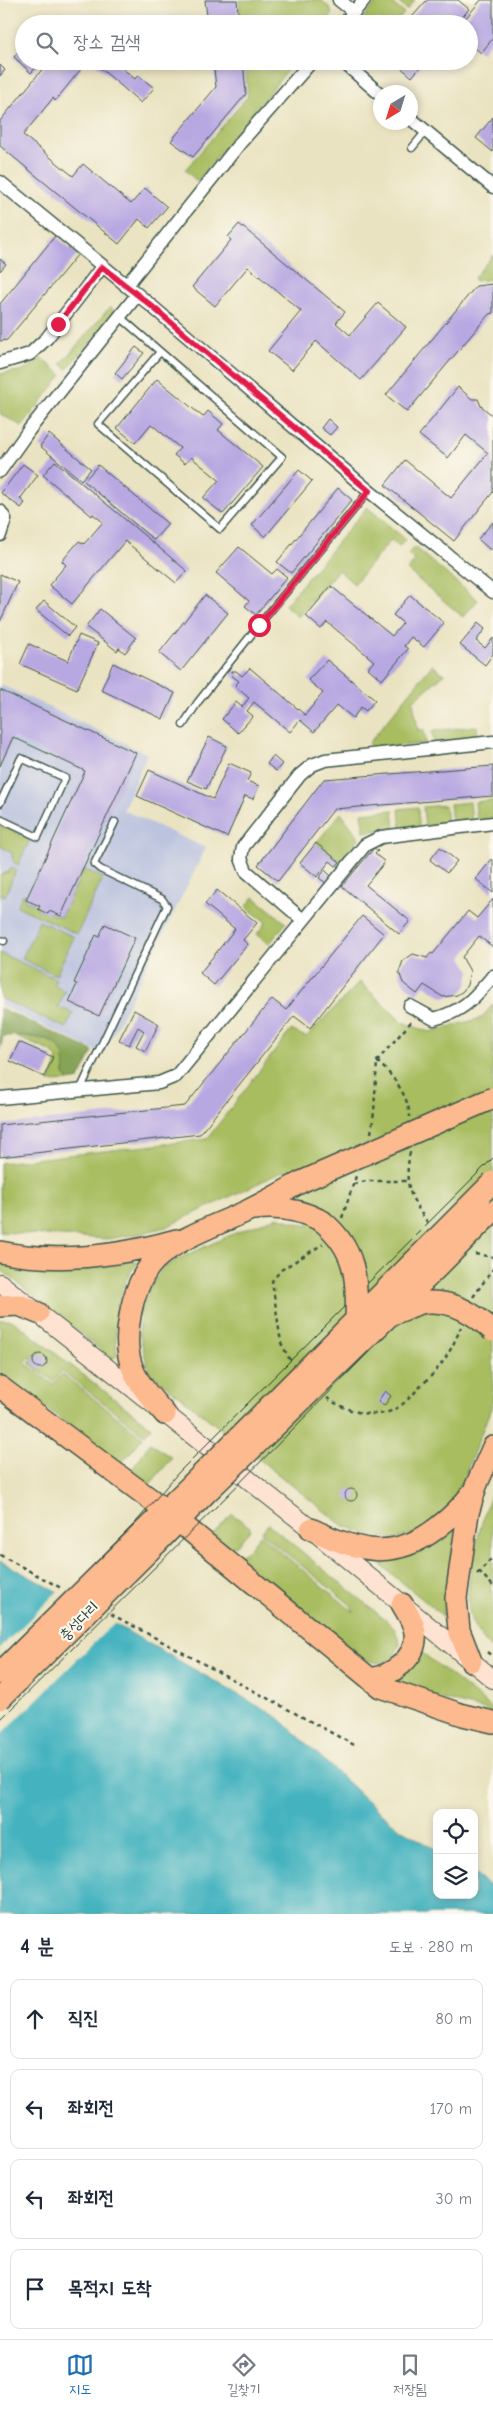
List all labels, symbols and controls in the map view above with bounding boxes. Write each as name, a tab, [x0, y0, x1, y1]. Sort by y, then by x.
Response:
search box	[15, 15, 478, 70]
icon: search	[33, 29, 61, 57]
text: 장소 검색	[73, 31, 141, 53]
north arrow	[373, 85, 418, 130]
route end	[47, 313, 70, 336]
route start	[248, 614, 271, 637]
street label: 충성다리	[56, 1598, 102, 1644]
map controls	[433, 1809, 478, 1899]
button: locate	[433, 1809, 478, 1854]
button: layers	[433, 1854, 478, 1899]
text: 4 분	[20, 1934, 54, 1958]
text: 도보 · 280 m	[389, 1938, 473, 1956]
icon: ahead	[21, 2005, 49, 2033]
text: 직진	[68, 2007, 99, 2029]
text: 80 m	[435, 2010, 472, 2028]
icon: left	[21, 2095, 49, 2123]
text: 좌회전	[68, 2097, 114, 2119]
text: 170 m	[430, 2100, 472, 2118]
icon: left	[21, 2185, 49, 2213]
text: 좌회전	[68, 2187, 114, 2209]
text: 30 m	[436, 2190, 472, 2208]
icon: arrive	[21, 2275, 49, 2303]
text: 목적지 도착	[68, 2277, 151, 2299]
tab: 지도	[66, 2351, 94, 2399]
tab: 길찾기	[227, 2351, 261, 2399]
tab: 저장됨	[393, 2351, 427, 2399]

